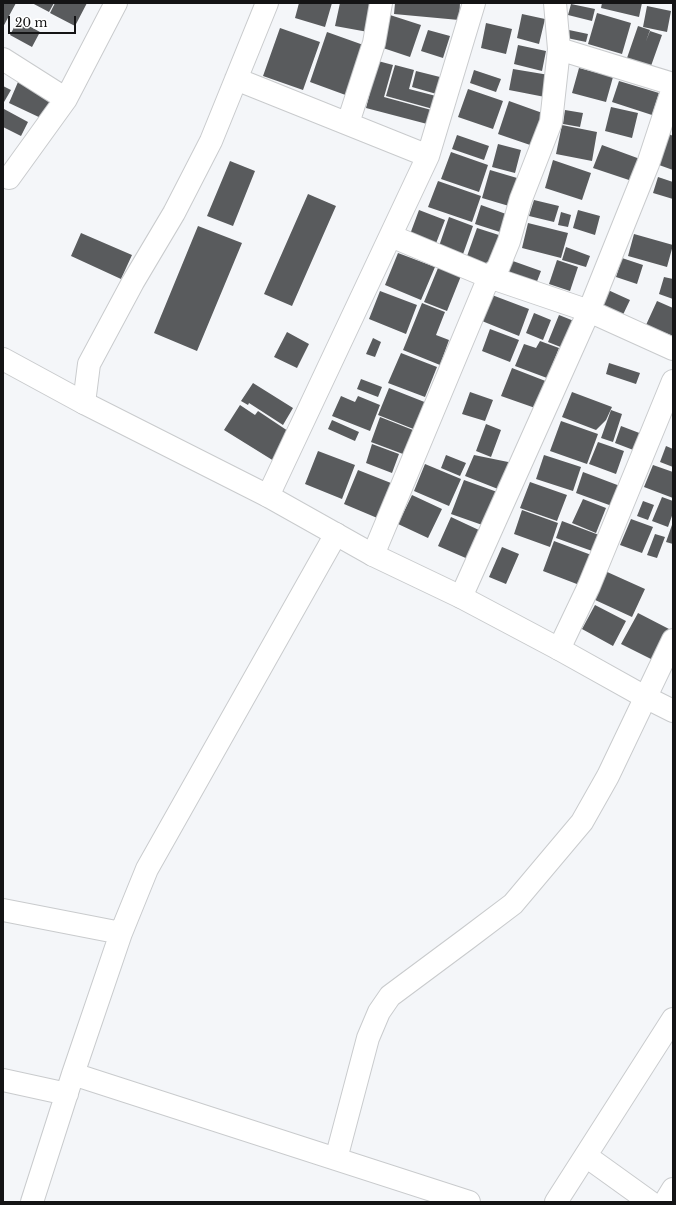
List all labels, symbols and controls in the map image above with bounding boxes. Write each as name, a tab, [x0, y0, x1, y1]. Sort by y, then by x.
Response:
scale bar	[10, 8, 78, 34]
text: 20 m	[15, 15, 47, 30]

